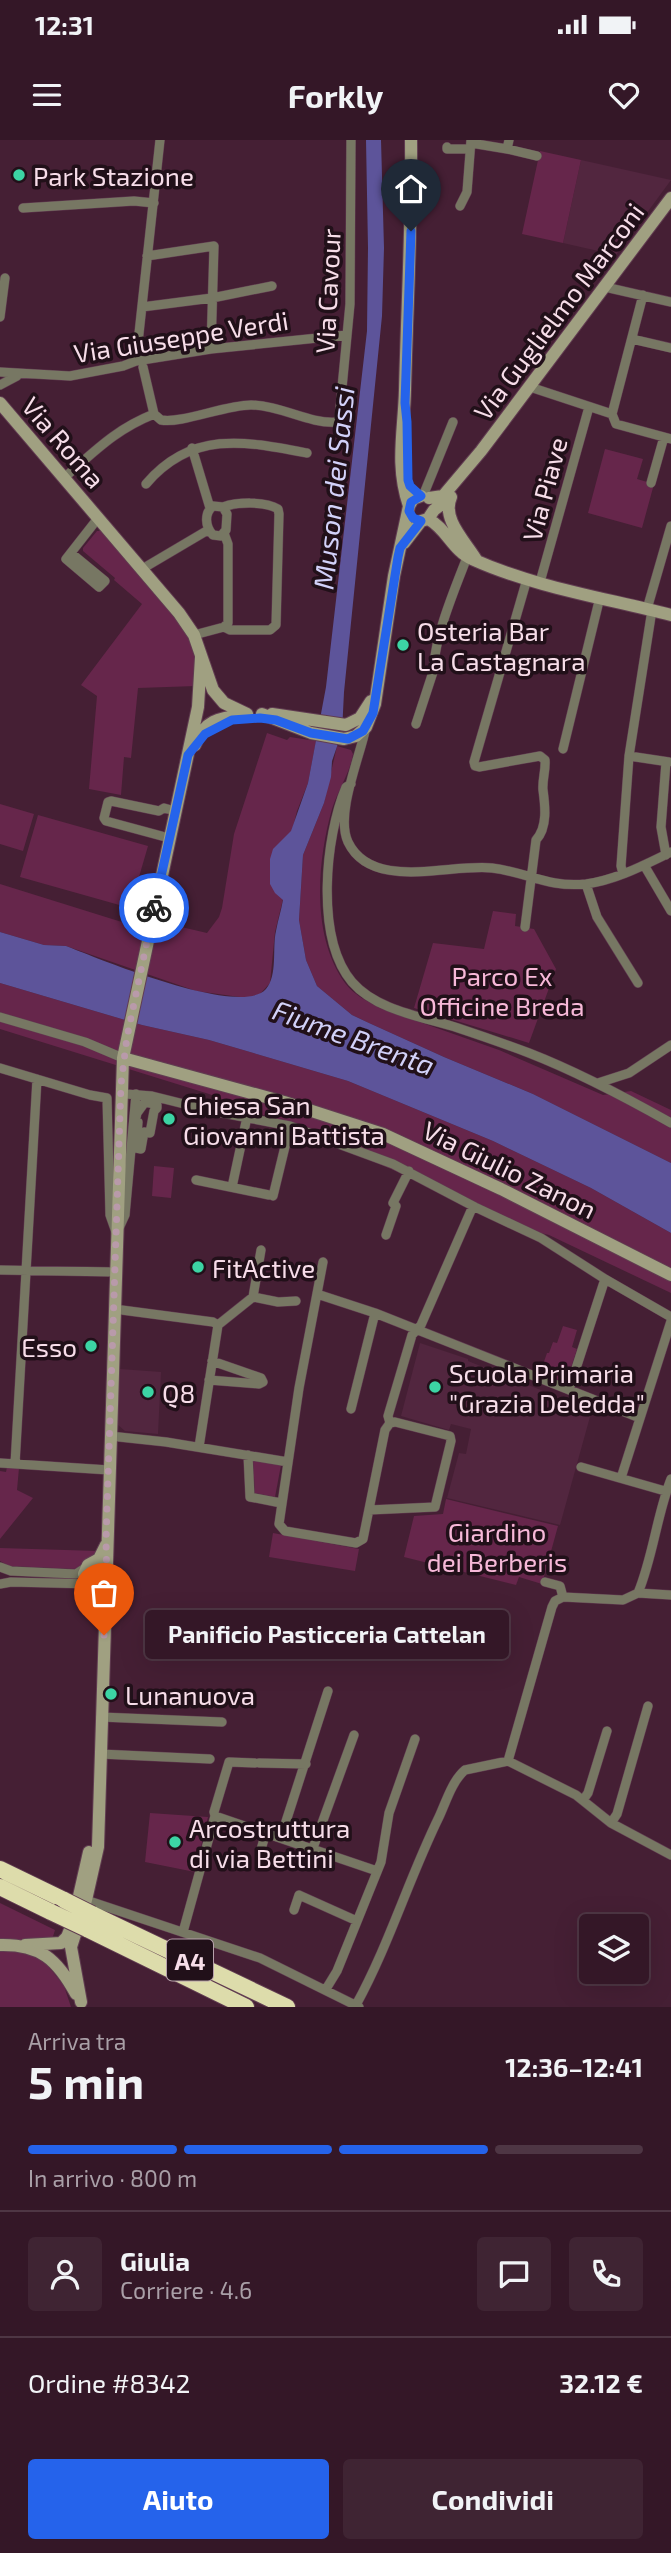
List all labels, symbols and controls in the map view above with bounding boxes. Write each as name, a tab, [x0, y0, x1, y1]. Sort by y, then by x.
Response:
text: 12:31	[35, 9, 94, 40]
icon: menu	[28, 76, 66, 114]
text: Forkly	[288, 76, 383, 114]
icon: heart	[605, 76, 643, 114]
pin	[381, 159, 441, 231]
place label: Park Stazione	[33, 160, 194, 191]
marker: Park Stazione	[11, 167, 27, 183]
icon: home	[392, 170, 430, 208]
street label: Via Guglielmo Marconi	[466, 197, 650, 425]
street label: Via Cavour	[308, 228, 346, 354]
street label: Via Giuseppe Verdi	[72, 304, 290, 368]
water label: Muson dei Sassi	[305, 385, 361, 591]
street label: Via Roma	[16, 390, 112, 494]
street label: Via Piave	[515, 434, 573, 544]
place label: Osteria Bar La Castagnara	[417, 615, 586, 676]
marker: Osteria Bar La Castagnara	[395, 637, 411, 653]
courier	[119, 873, 189, 943]
icon: bike	[135, 889, 173, 927]
park label: Parco Ex Officine Breda	[420, 960, 584, 1021]
water label: Fiume Brenta	[269, 992, 439, 1082]
place label: Chiesa San Giovanni Battista	[183, 1089, 385, 1150]
marker: Chiesa San Giovanni Battista	[161, 1111, 177, 1127]
street label: Via Giulio Zanon	[418, 1114, 602, 1224]
place label: FitActive	[212, 1252, 315, 1283]
marker: FitActive	[190, 1259, 206, 1275]
place label: Esso	[21, 1331, 77, 1362]
marker: Esso	[83, 1338, 99, 1354]
place label: Scuola Primaria "Grazia Deledda"	[449, 1357, 645, 1418]
place label: Q8	[162, 1377, 195, 1408]
marker: Scuola Primaria "Grazia Deledda"	[427, 1379, 443, 1395]
marker: Q8	[140, 1384, 156, 1400]
park label: Giardino dei Berberis	[427, 1516, 567, 1577]
pin	[74, 1563, 134, 1635]
icon: bag	[85, 1574, 123, 1612]
callout: Panificio Pasticceria Cattelan	[146, 1610, 510, 1660]
text: Panificio Pasticceria Cattelan	[168, 1620, 486, 1648]
place label: Lunanuova	[125, 1679, 255, 1710]
marker: Lunanuova	[103, 1686, 119, 1702]
place label: Arcostruttura di via Bettini	[189, 1812, 350, 1873]
marker: Arcostruttura di via Bettini	[167, 1834, 183, 1850]
map controls	[579, 1914, 649, 1984]
button: layers	[579, 1914, 649, 1984]
road number: A4	[167, 1940, 213, 1980]
text: Arriva tra	[28, 2027, 127, 2055]
text: 12:36–12:41	[505, 2051, 643, 2082]
text: 5 min	[28, 2053, 144, 2108]
text: In arrivo · 800 m	[28, 2164, 197, 2192]
button: person	[28, 2237, 102, 2311]
button: chat	[477, 2237, 551, 2311]
button: phone	[569, 2237, 643, 2311]
text: Giulia	[120, 2245, 190, 2276]
text: Corriere · 4.6	[120, 2276, 252, 2304]
text: Ordine #8342	[28, 2367, 190, 2398]
text: 32.12 €	[559, 2367, 643, 2398]
button: Aiuto	[28, 2459, 329, 2539]
button: Condividi	[343, 2459, 643, 2539]

